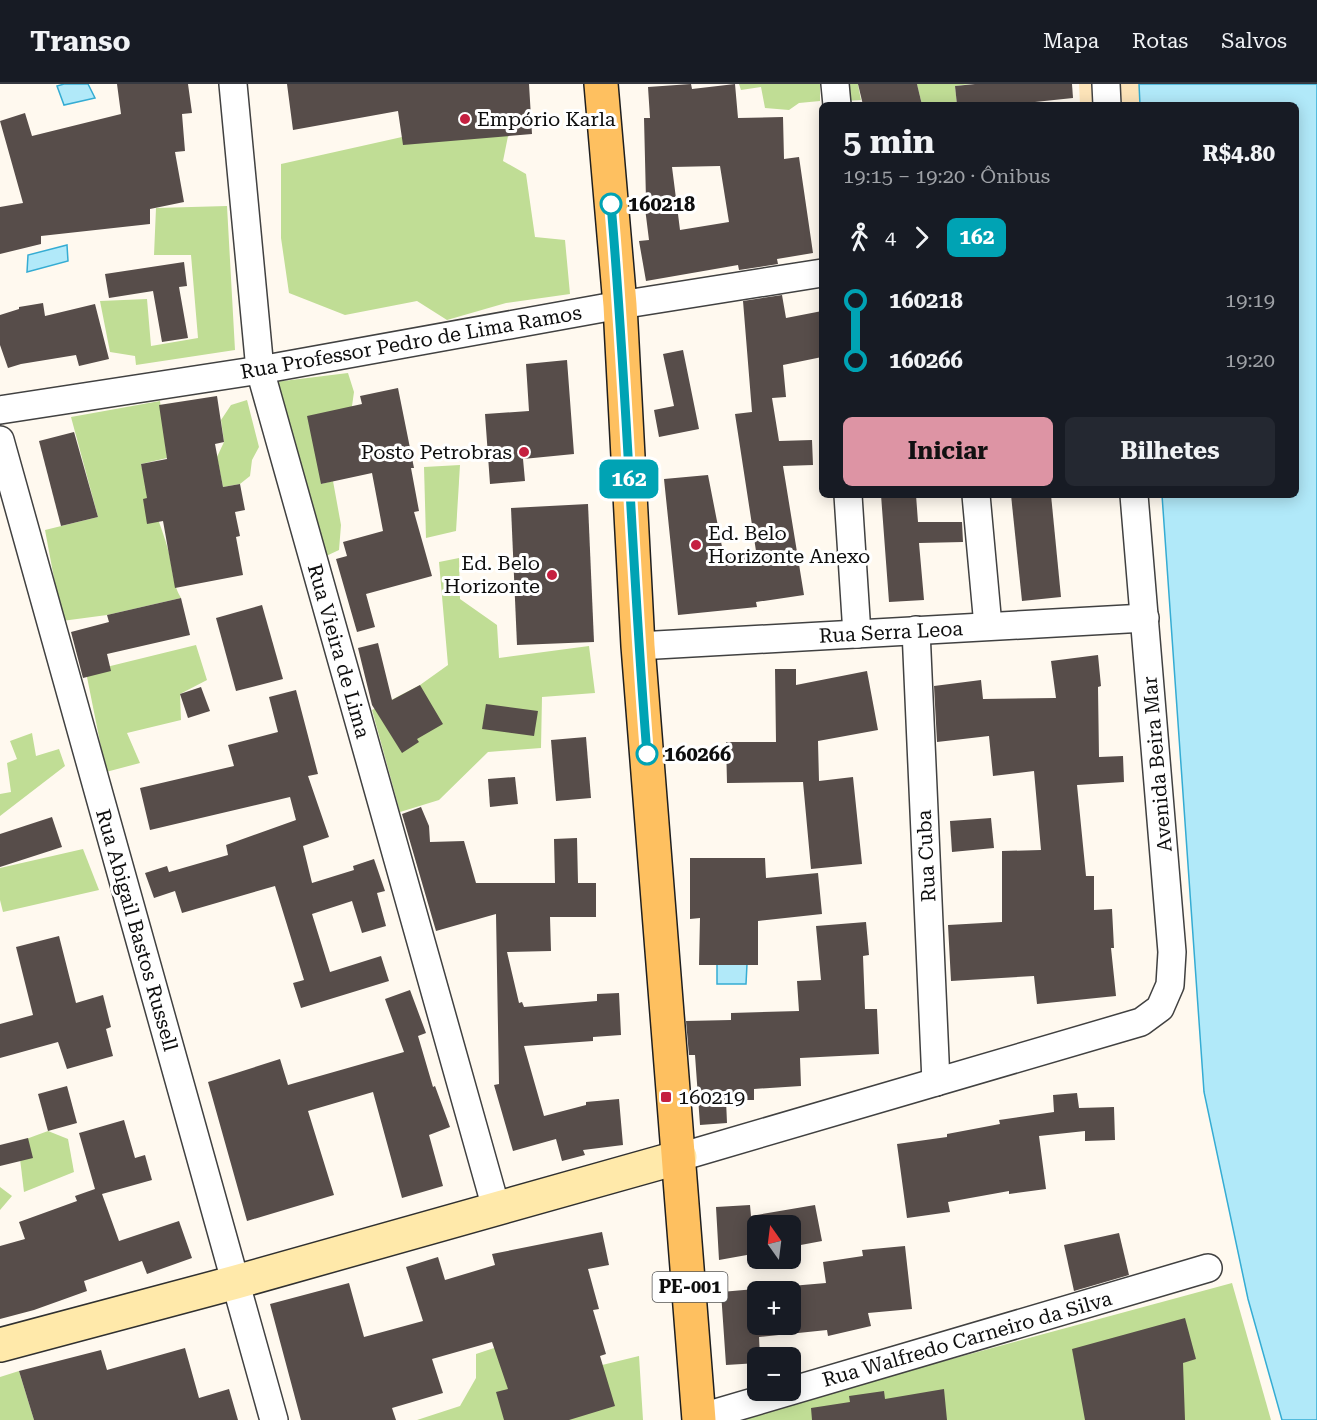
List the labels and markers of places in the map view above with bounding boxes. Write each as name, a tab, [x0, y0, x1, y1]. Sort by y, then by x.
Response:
place label: Empório Karla	[477, 107, 616, 131]
marker: Empório Karla	[458, 112, 472, 126]
place label: 160218	[628, 192, 695, 216]
marker: 160218	[600, 193, 622, 215]
place label: Posto Petrobras	[361, 440, 512, 464]
marker: Posto Petrobras	[517, 445, 531, 459]
place label: Ed. Belo Horizonte Anexo	[708, 521, 870, 568]
marker: Ed. Belo Horizonte Anexo	[689, 538, 703, 552]
place label: Ed. Belo Horizonte	[444, 551, 540, 598]
marker: Ed. Belo Horizonte	[545, 568, 559, 582]
place label: 160266	[664, 742, 731, 766]
marker: 160266	[636, 743, 658, 765]
place label: 160219	[678, 1085, 745, 1109]
marker: 160219	[659, 1090, 673, 1104]

